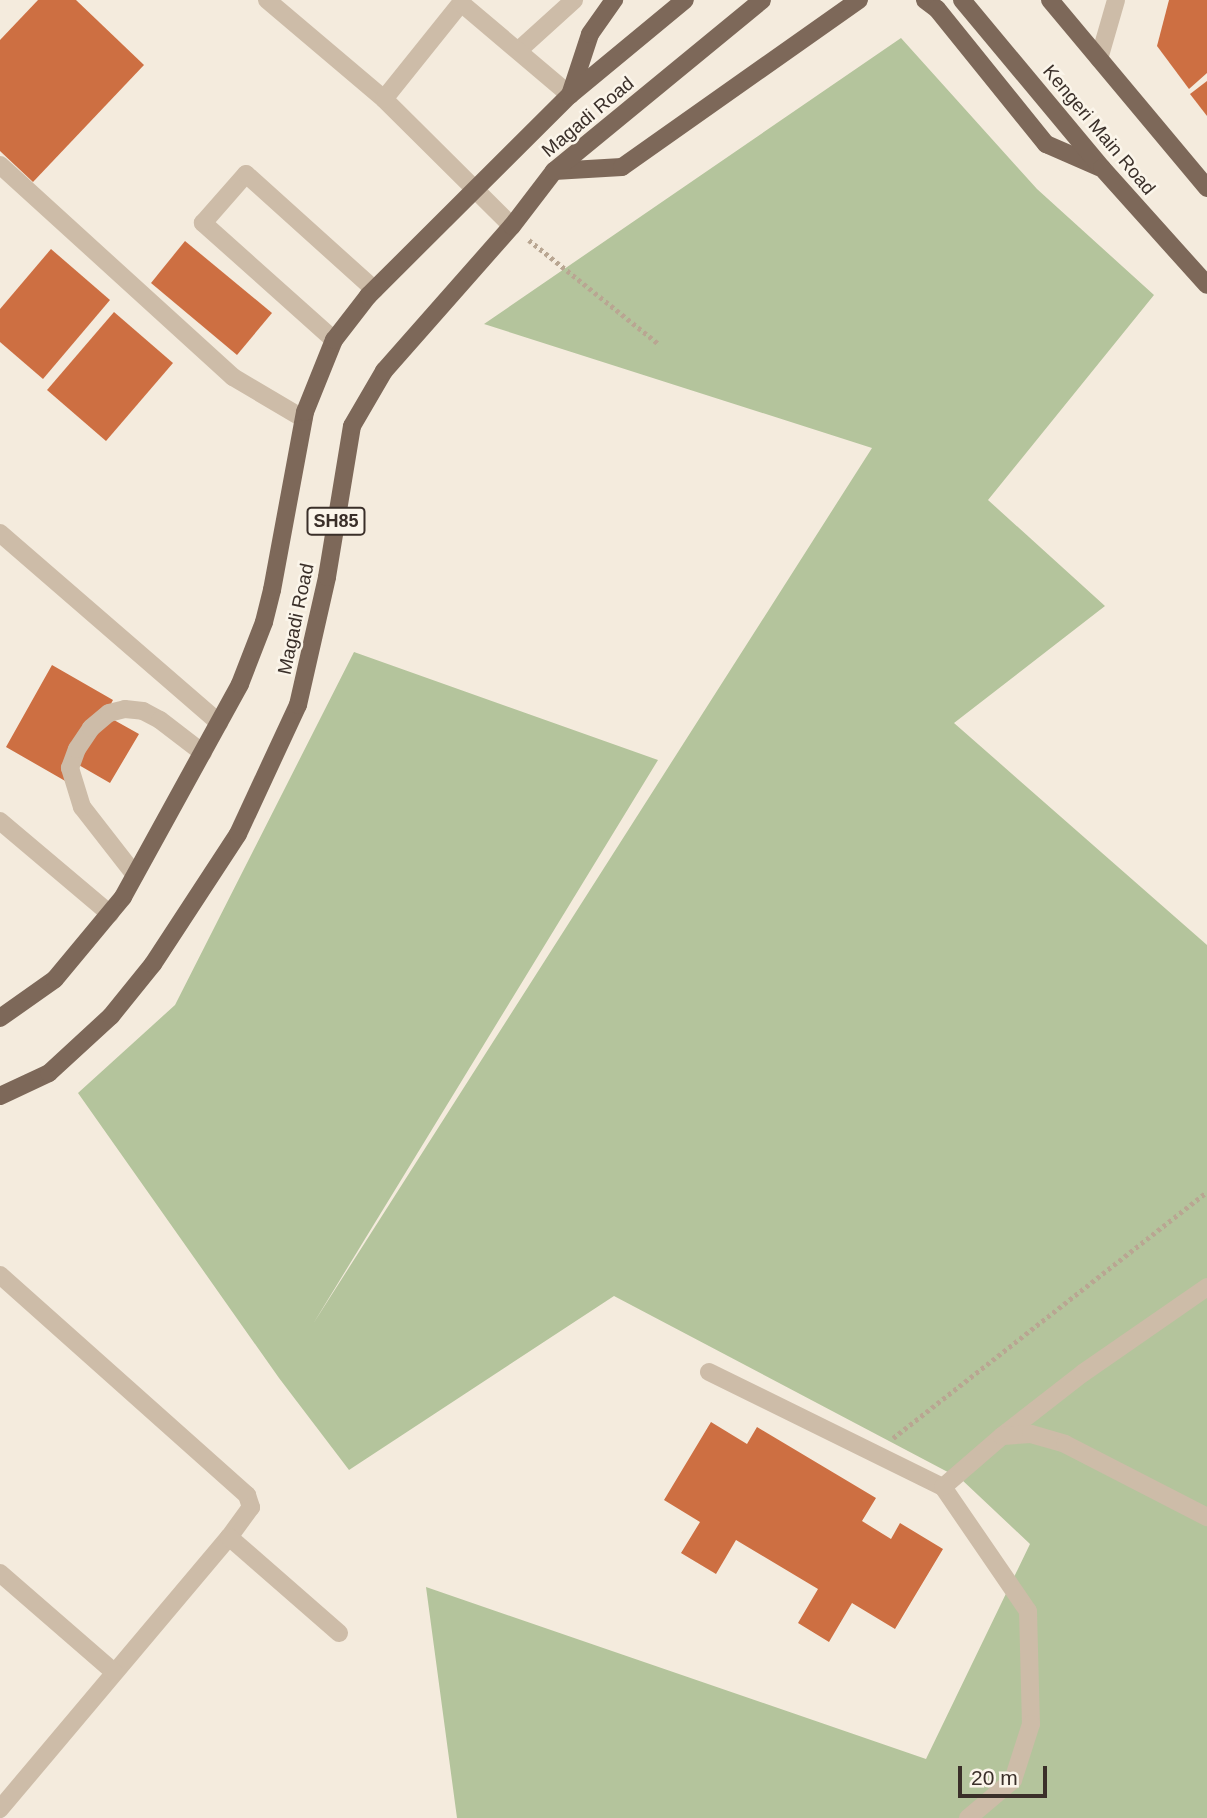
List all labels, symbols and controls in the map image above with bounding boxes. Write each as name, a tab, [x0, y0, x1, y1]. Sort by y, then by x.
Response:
street label: Kengeri Main Road	[1038, 60, 1160, 200]
street label: Magadi Road	[537, 72, 639, 162]
road number: SH85	[306, 506, 366, 536]
street label: Magadi Road	[273, 561, 319, 677]
scale bar	[962, 1752, 1051, 1796]
text: 20 m	[971, 1766, 1018, 1789]

